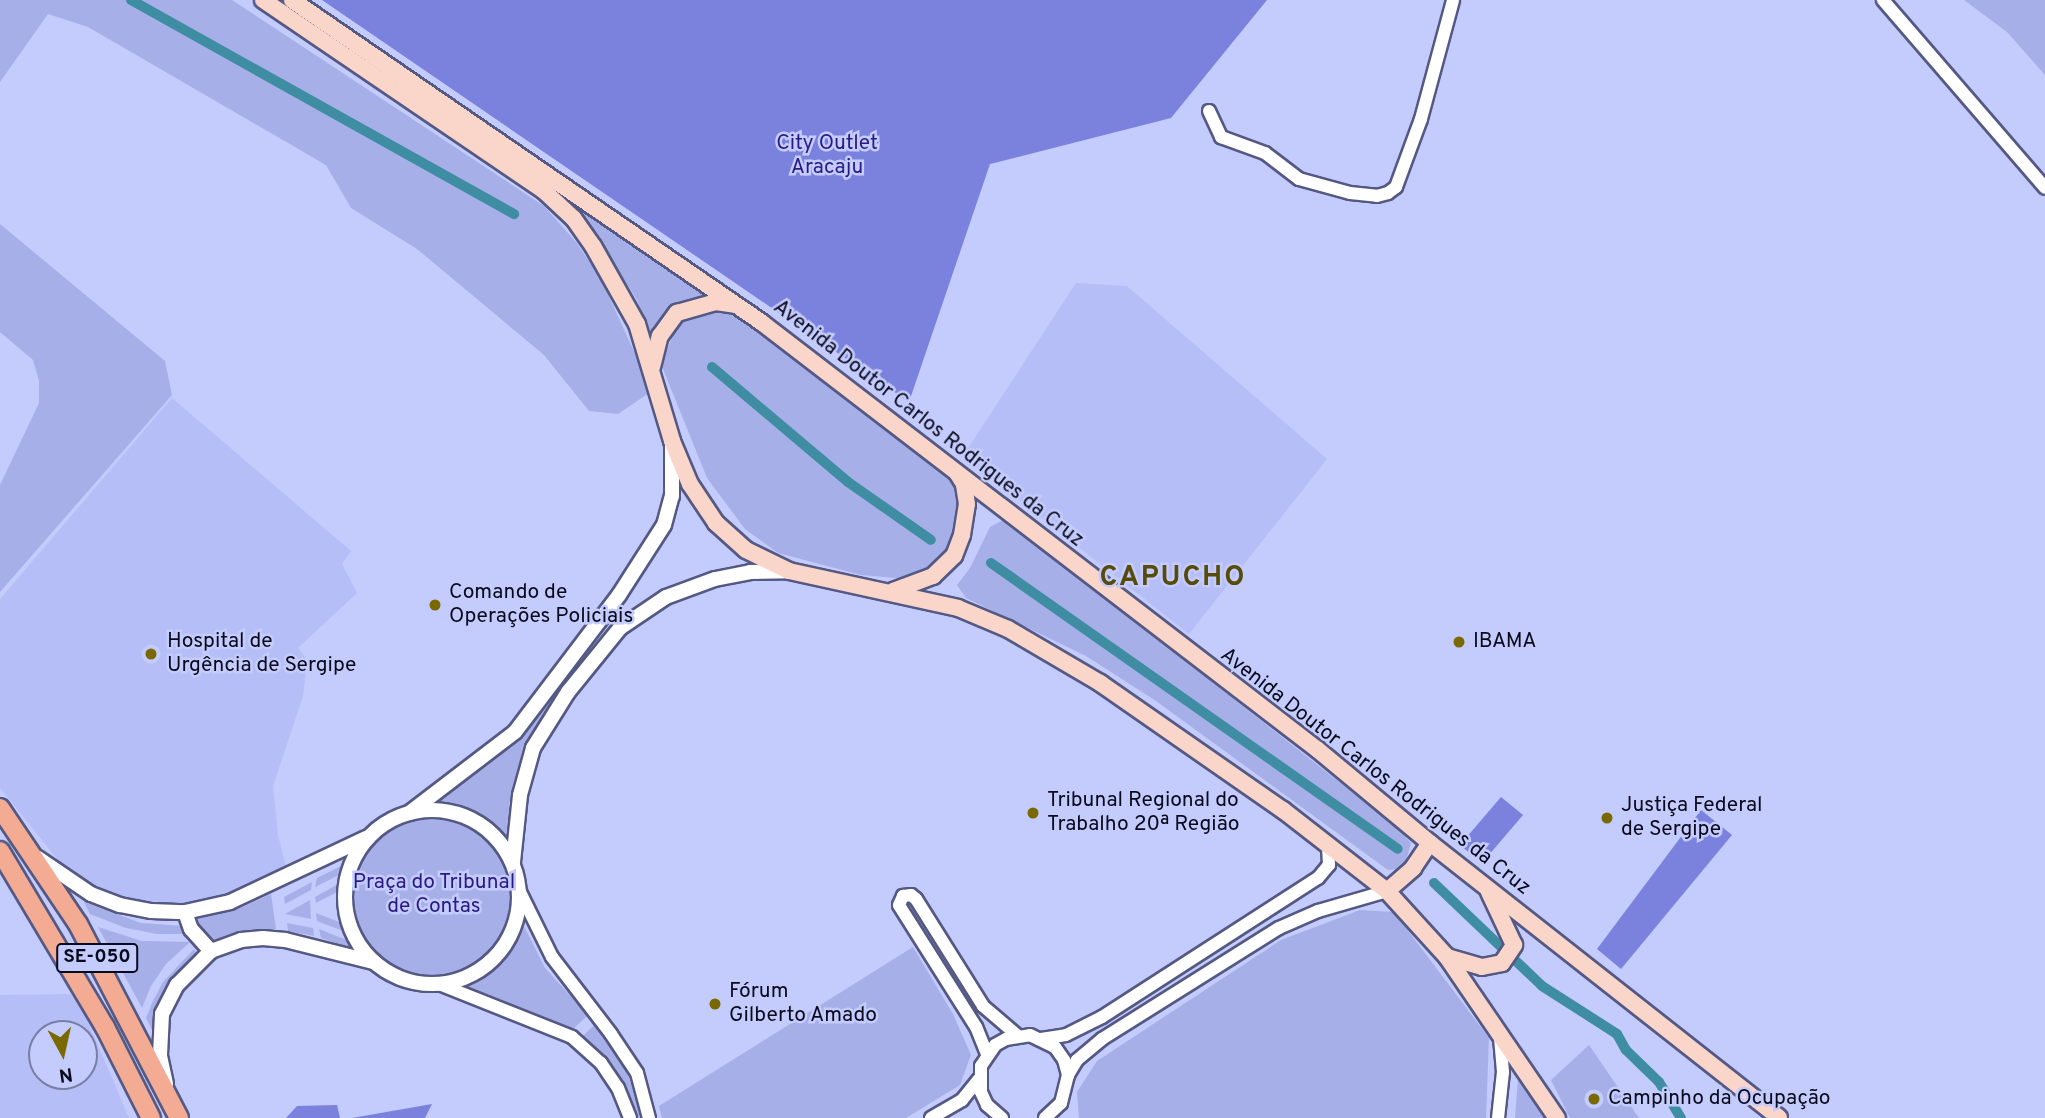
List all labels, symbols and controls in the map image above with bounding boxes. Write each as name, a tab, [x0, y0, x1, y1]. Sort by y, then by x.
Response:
park label: City Outlet Aracaju	[776, 131, 878, 181]
street label: Avenida Doutor Carlos Rodrigues da Cruz	[768, 295, 1088, 553]
district label: CAPUCHO	[1100, 561, 1246, 595]
place label: Comando de Operações Policiais	[449, 580, 633, 630]
marker: Comando de Operações Policiais	[427, 597, 443, 613]
place label: Hospital de Urgência de Sergipe	[167, 629, 356, 679]
place label: IBAMA	[1473, 629, 1537, 655]
marker: IBAMA	[1451, 634, 1467, 650]
street label: Avenida Doutor Carlos Rodrigues da Cruz	[1215, 643, 1535, 901]
marker: Hospital de Urgência de Sergipe	[141, 644, 161, 664]
place label: Tribunal Regional do Trabalho 20ª Região	[1047, 788, 1239, 838]
place label: Justiça Federal de Sergipe	[1621, 793, 1762, 843]
marker: Tribunal Regional do Trabalho 20ª Região	[1025, 805, 1041, 821]
marker: Justiça Federal de Sergipe	[1599, 810, 1615, 826]
park label: Praça do Tribunal de Contas	[352, 870, 516, 920]
road number: SE-050	[55, 942, 139, 974]
place label: Fórum Gilberto Amado	[729, 979, 878, 1029]
marker: Fórum Gilberto Amado	[707, 996, 723, 1012]
north arrow	[28, 1020, 98, 1090]
text: N	[57, 1061, 74, 1087]
place label: Campinho da Ocupação	[1608, 1086, 1831, 1112]
marker: Campinho da Ocupação	[1586, 1091, 1602, 1107]

